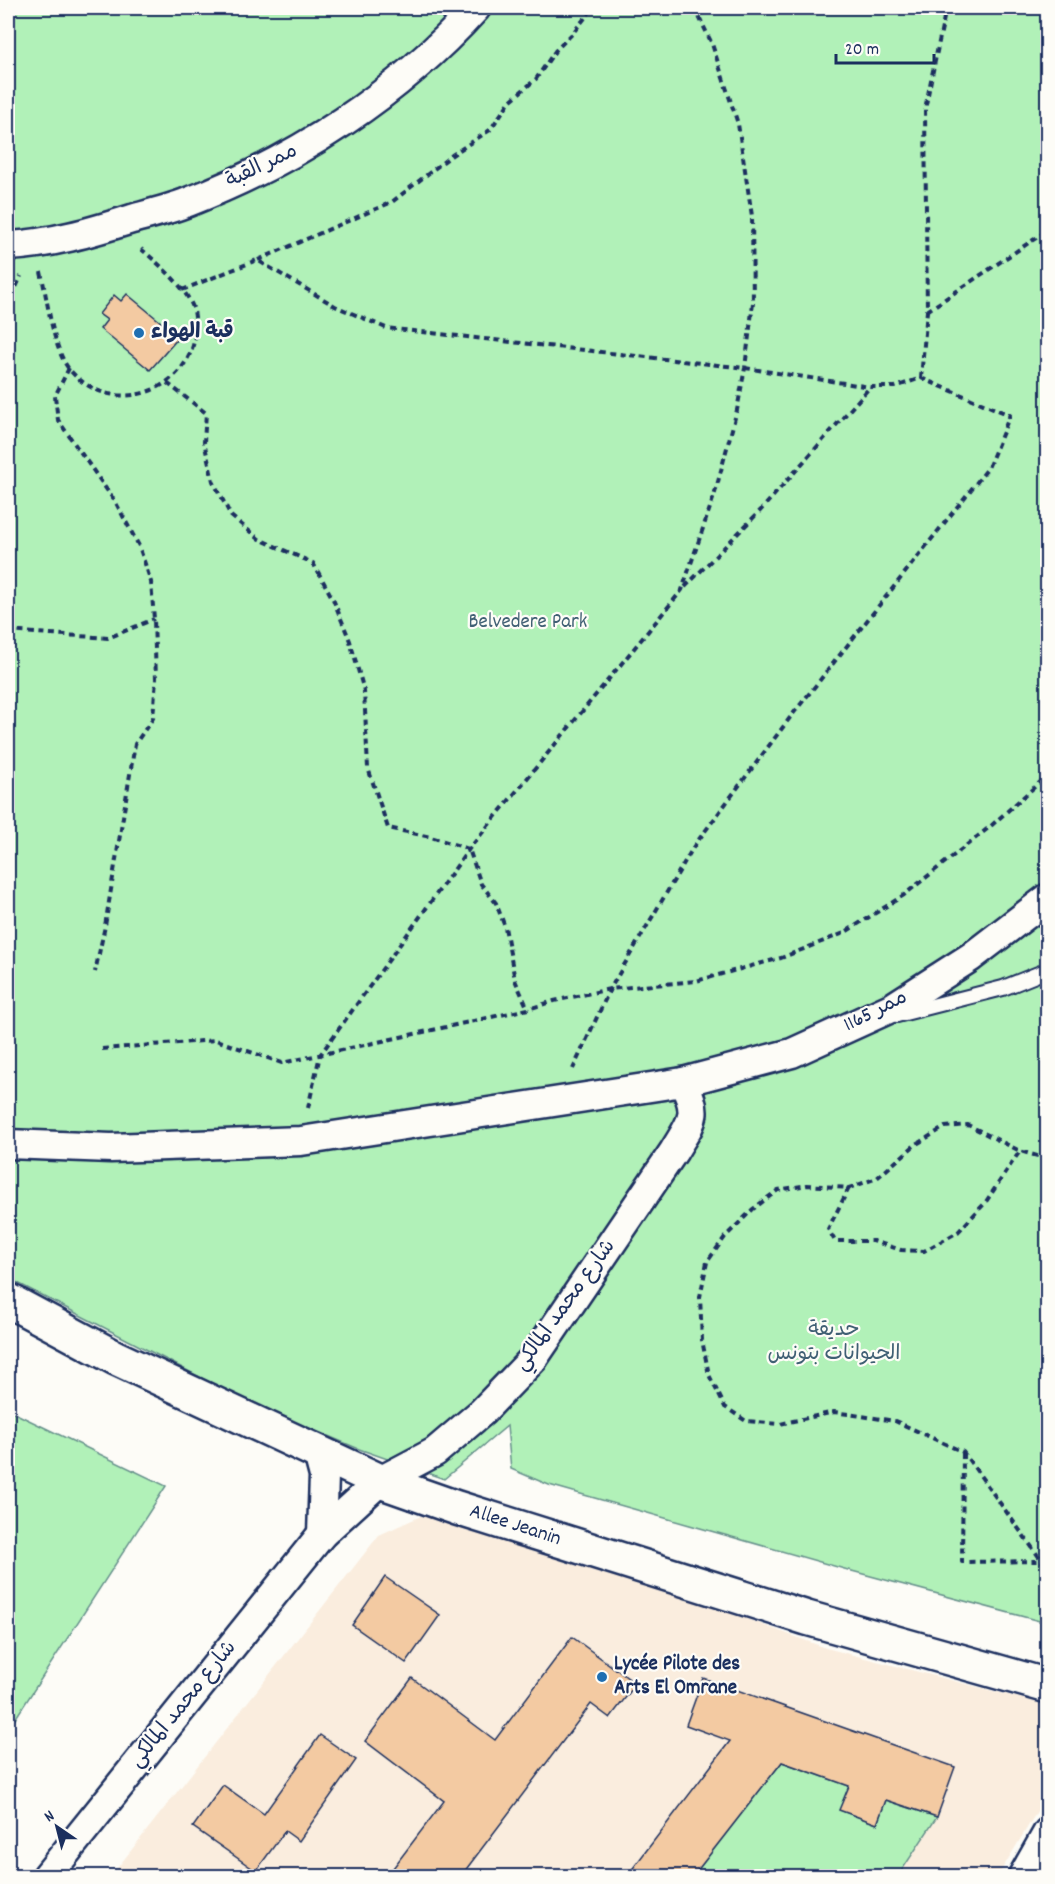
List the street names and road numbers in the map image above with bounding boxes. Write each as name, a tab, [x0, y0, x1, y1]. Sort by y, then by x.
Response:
street label: ممر القبة	[221, 137, 303, 197]
street label: ممر 1165	[839, 983, 913, 1041]
street label: شارع محمد المالكي	[508, 1234, 625, 1379]
street label: Allee Jeanin	[465, 1497, 565, 1555]
street label: شارع محمد المالكي	[123, 1635, 246, 1776]

